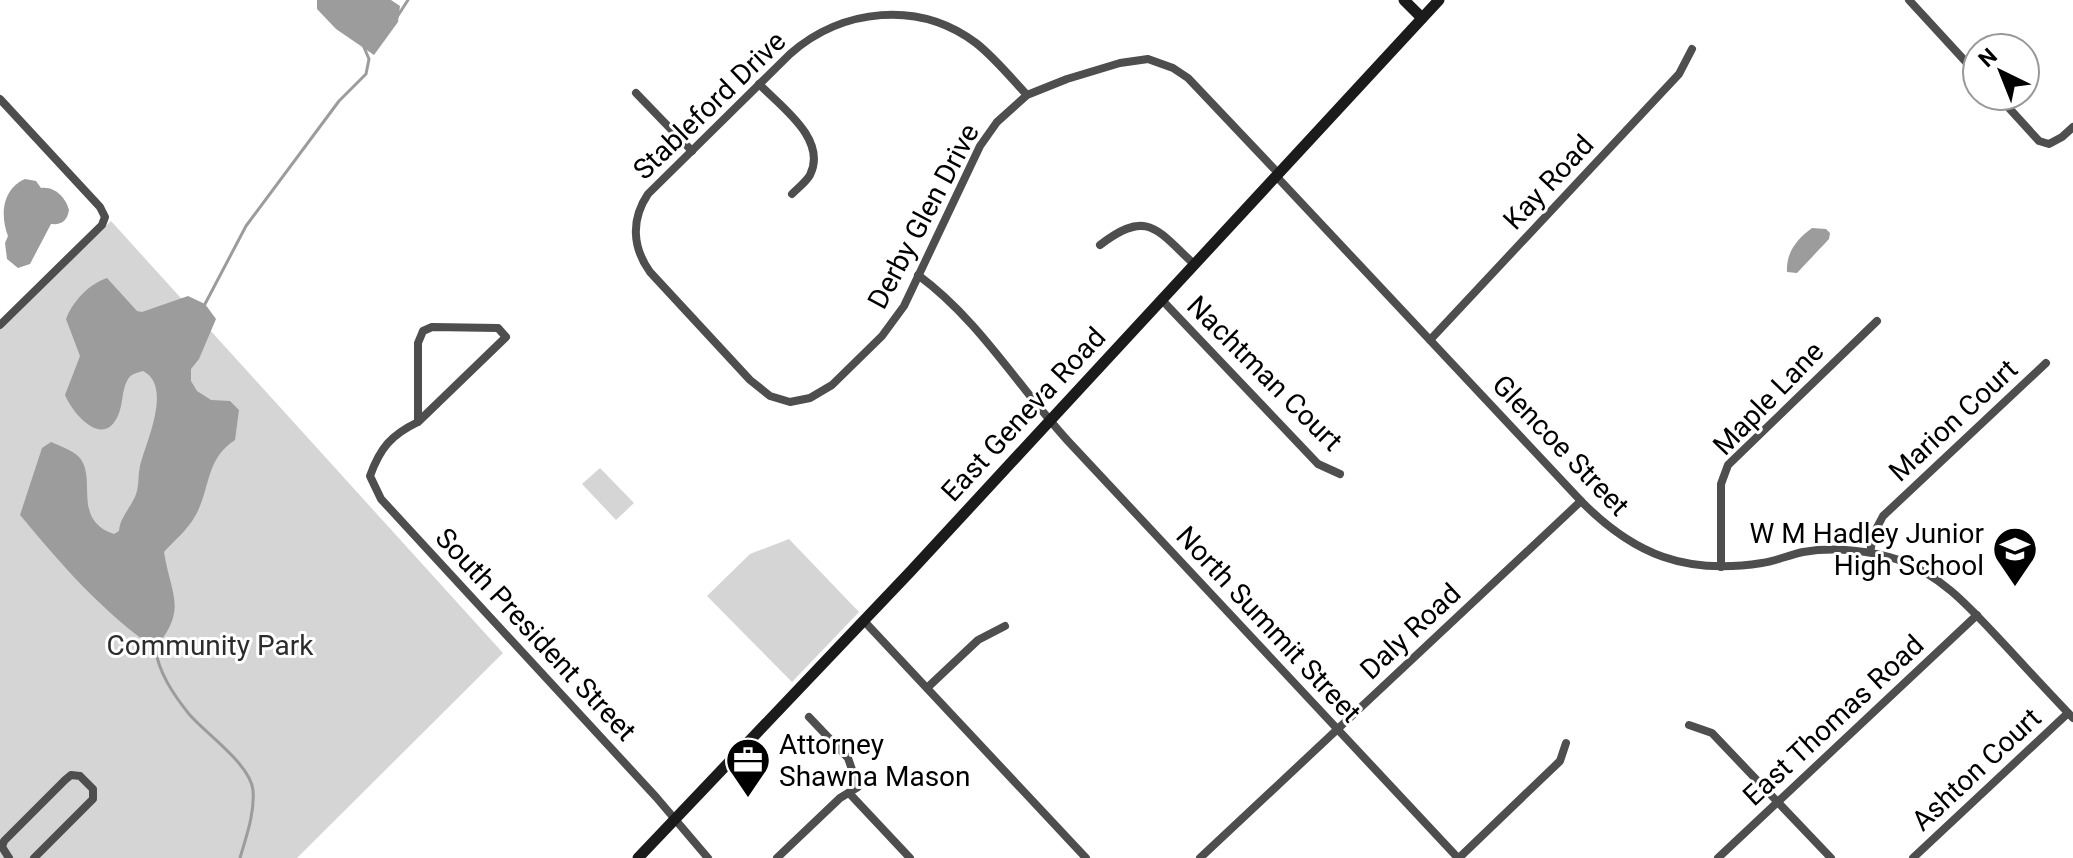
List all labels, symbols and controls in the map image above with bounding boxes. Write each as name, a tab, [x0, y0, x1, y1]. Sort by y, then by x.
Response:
street label: Stableford Drive	[626, 24, 792, 186]
north arrow	[1961, 32, 2041, 112]
text: N	[1973, 43, 2002, 72]
street label: Derby Glen Drive	[861, 118, 986, 314]
street label: Kay Road	[1496, 128, 1600, 236]
street label: Nachtman Court	[1180, 289, 1349, 458]
street label: East Geneva Road	[934, 321, 1112, 508]
street label: Maple Lane	[1706, 335, 1830, 462]
street label: Marion Court	[1882, 353, 2024, 488]
street label: Glencoe Street	[1485, 368, 1636, 522]
place label: W M Hadley Junior High School	[1750, 517, 1985, 582]
street label: North Summit Street	[1169, 520, 1368, 729]
street label: South President Street	[429, 521, 643, 747]
school or university icon: W M Hadley Junior High School	[1991, 525, 2039, 588]
street label: Daly Road	[1353, 577, 1467, 686]
street label: East Thomas Road	[1736, 628, 1930, 812]
park label: Community Park	[107, 629, 314, 662]
street label: Ashton Court	[1905, 701, 2048, 837]
place label: Attorney Shawna Mason	[779, 728, 971, 793]
office icon: Attorney Shawna Mason	[724, 736, 772, 799]

